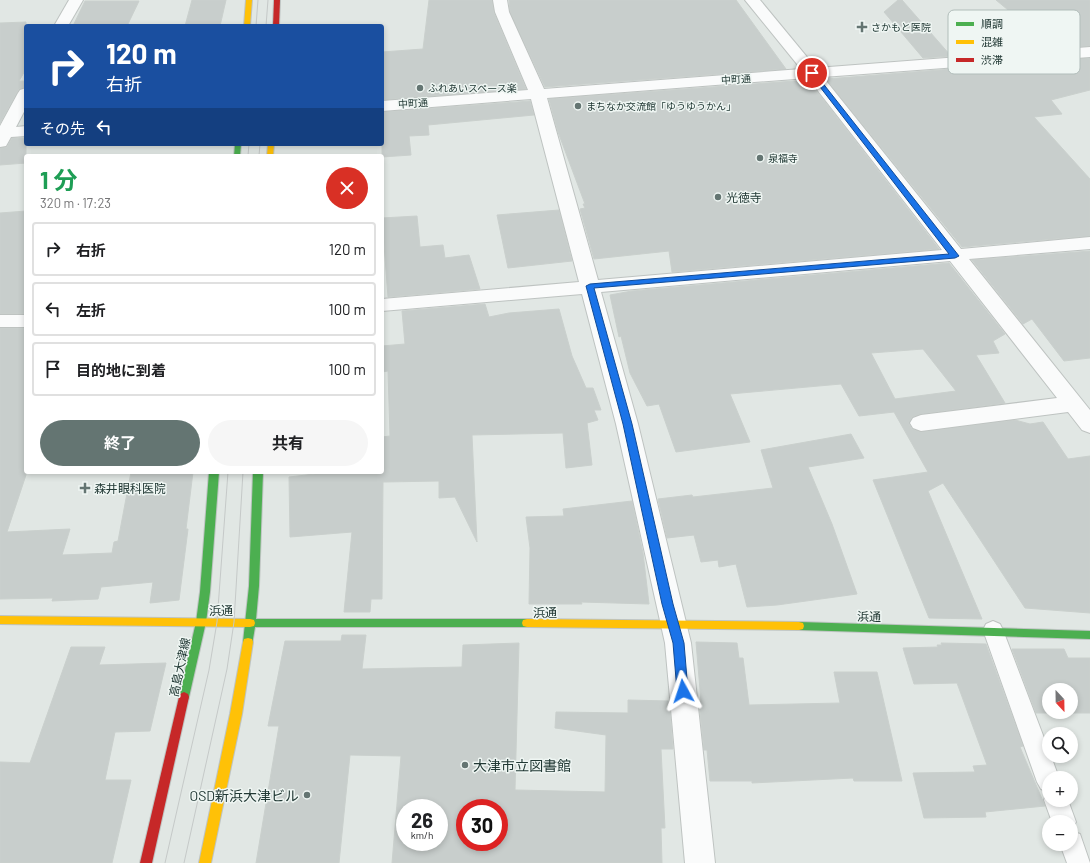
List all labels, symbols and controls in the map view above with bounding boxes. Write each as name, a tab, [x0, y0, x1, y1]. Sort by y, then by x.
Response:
legend	[948, 10, 1080, 74]
text: 順調	[981, 17, 1003, 30]
marker: さかもと医院	[856, 21, 868, 33]
place label: さかもと医院	[871, 21, 931, 33]
text: 混雑	[981, 35, 1003, 48]
text: 120 m	[106, 36, 177, 70]
icon: right	[40, 40, 92, 92]
text: 渋滞	[981, 53, 1003, 66]
pin	[795, 56, 829, 90]
icon: arrive	[801, 62, 823, 84]
street label: 中町通	[721, 72, 751, 86]
text: 右折	[106, 73, 142, 95]
place label: ふれあいスペース楽	[428, 82, 517, 94]
marker: ふれあいスペース楽	[415, 83, 425, 93]
street label: 中町通	[398, 96, 428, 110]
place label: まちなか交流館「ゆうゆうかん」	[586, 100, 736, 112]
marker: まちなか交流館「ゆうゆうかん」	[573, 101, 583, 111]
icon: left	[93, 116, 115, 138]
text: その先	[40, 119, 85, 137]
place label: 泉福寺	[768, 152, 798, 164]
marker: 泉福寺	[755, 153, 765, 163]
text: 1 分	[40, 165, 77, 194]
button: close	[326, 167, 368, 209]
place label: 光徳寺	[726, 190, 762, 204]
marker: 光徳寺	[713, 192, 723, 202]
text: 320 m · 17:23	[40, 195, 111, 211]
icon: right	[42, 238, 64, 260]
text: 120 m	[329, 240, 366, 258]
text: 右折	[76, 241, 106, 259]
icon: left	[42, 298, 64, 320]
text: 100 m	[328, 300, 366, 318]
text: 左折	[76, 301, 106, 319]
icon: arrive	[42, 358, 64, 380]
text: 100 m	[328, 360, 366, 378]
text: 目的地に到着	[76, 361, 166, 379]
button: 終了	[40, 420, 200, 466]
button: 共有	[208, 420, 368, 466]
place label: 森井眼科医院	[94, 481, 166, 495]
marker: 森井眼科医院	[79, 482, 91, 494]
street label: 浜通	[209, 603, 233, 617]
street label: 浜通	[533, 605, 557, 619]
street label: 浜通	[857, 609, 881, 623]
street label: 高島大津線	[166, 636, 192, 698]
position arrow	[662, 670, 704, 712]
north arrow	[1042, 683, 1078, 719]
map controls	[1042, 683, 1078, 851]
button: search	[1042, 727, 1078, 763]
place label: 大津市立図書館	[473, 757, 571, 774]
marker: 大津市立図書館	[460, 760, 470, 770]
button: +	[1042, 771, 1078, 807]
place label: OSD新浜大津ビル	[189, 787, 299, 804]
marker: OSD新浜大津ビル	[302, 790, 312, 800]
speed limit sign: 30	[456, 799, 508, 851]
text: 26	[411, 808, 433, 832]
button: −	[1042, 815, 1078, 851]
text: km/h	[411, 829, 433, 841]

